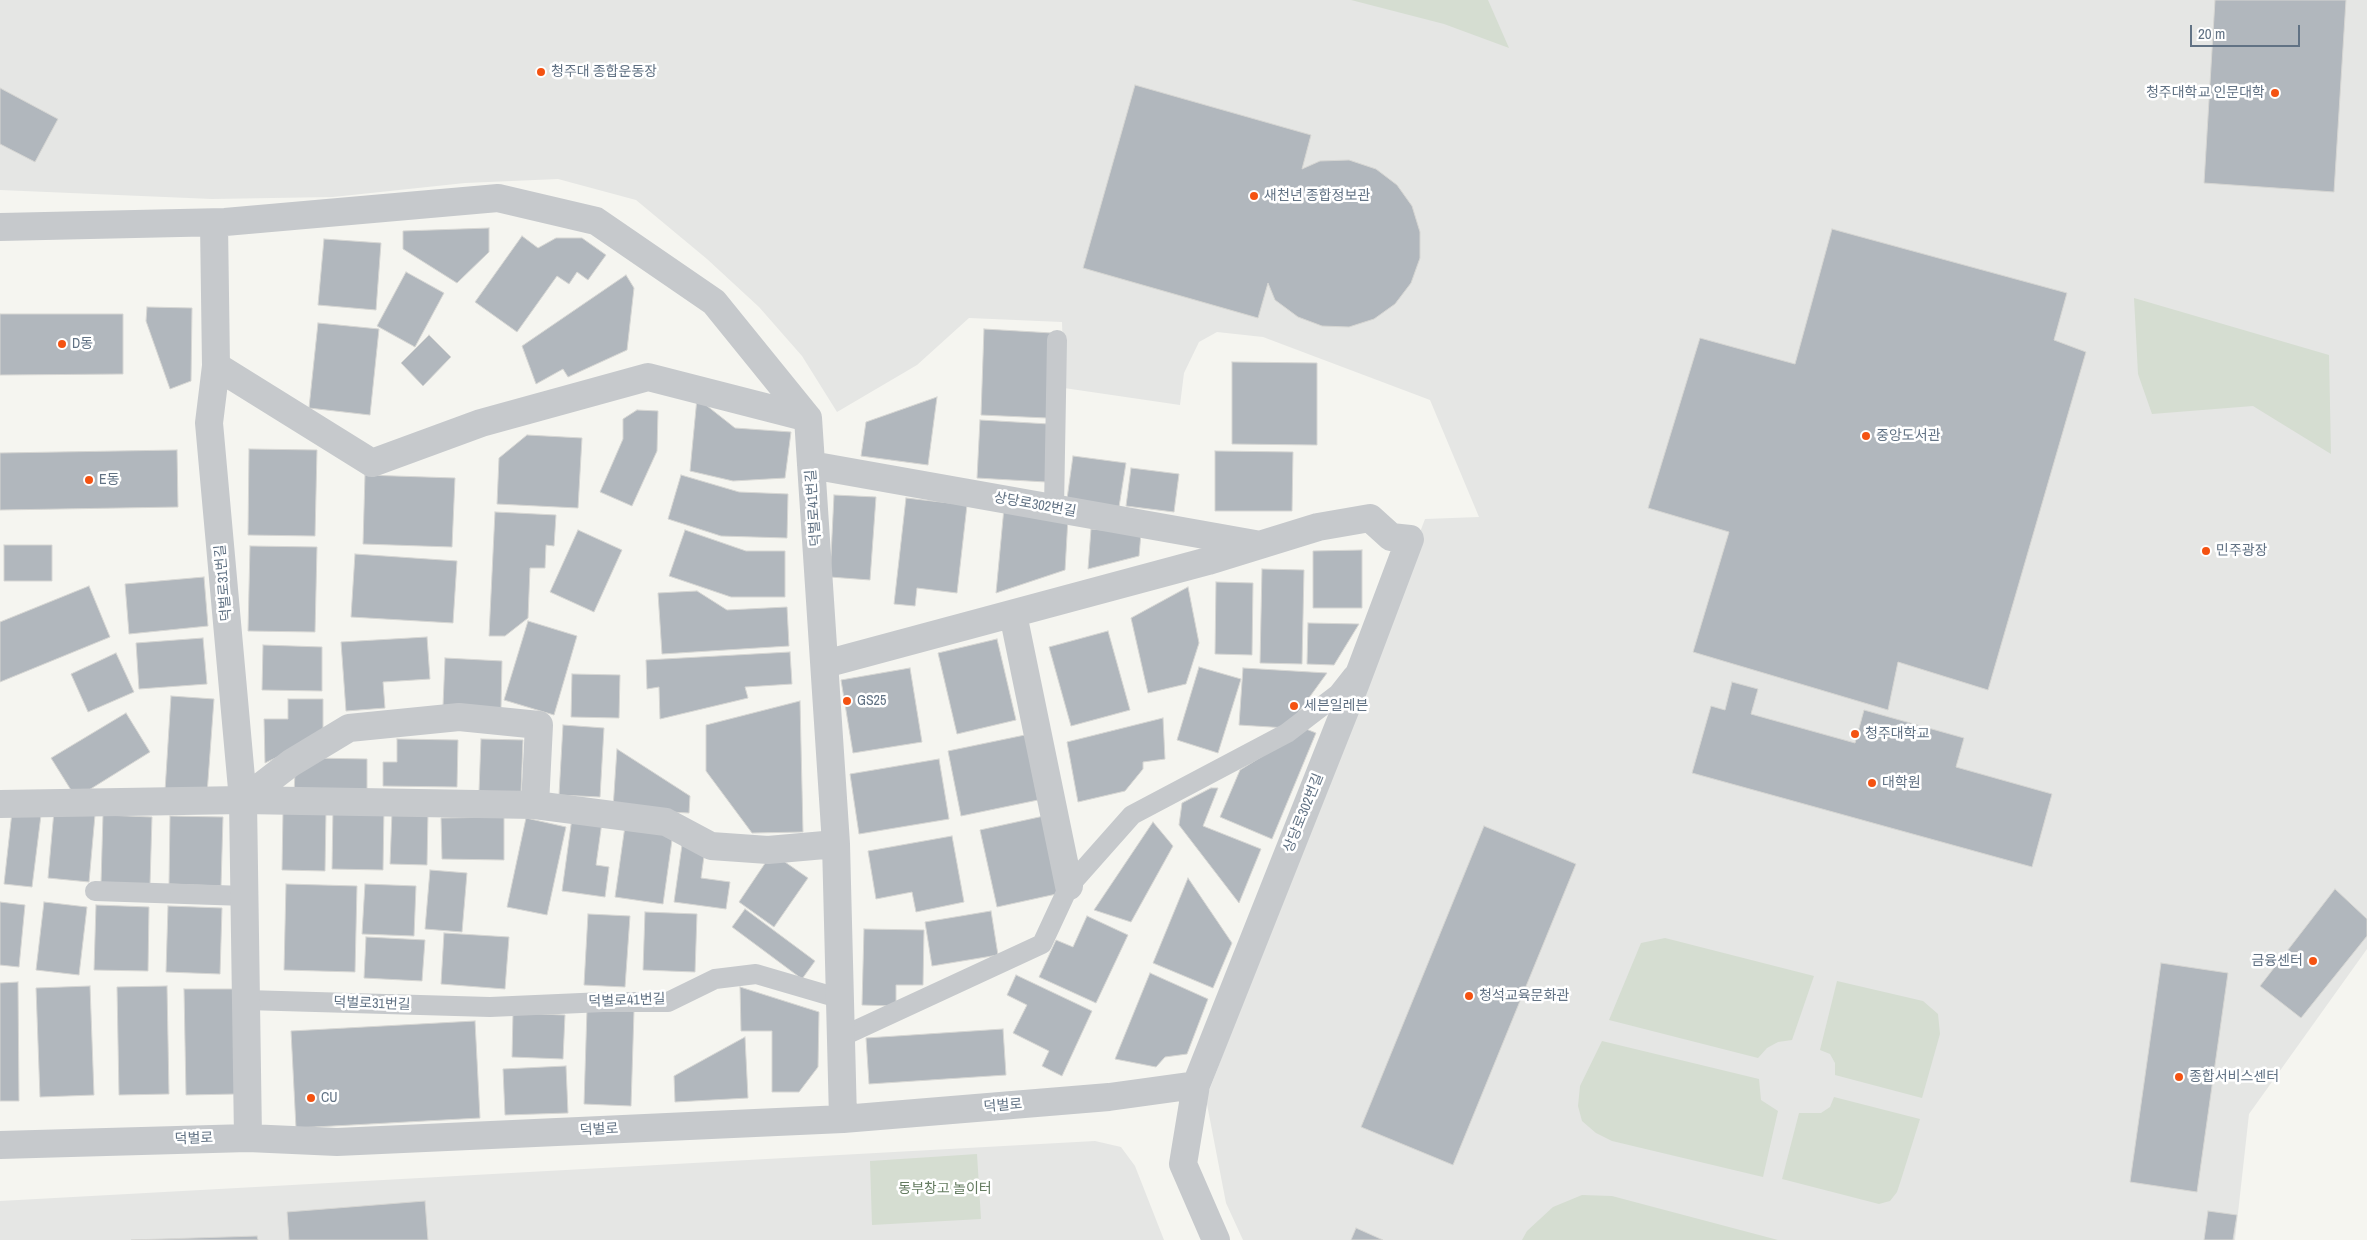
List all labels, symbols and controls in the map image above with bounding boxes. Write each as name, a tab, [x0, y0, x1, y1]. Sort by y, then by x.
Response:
scale bar	[2192, 15, 2302, 47]
text: 20 m	[2198, 23, 2225, 44]
place label: 청주대 종합운동장	[551, 64, 657, 80]
marker: 청주대 종합운동장	[535, 66, 547, 78]
place label: 청주대학교 인문대학	[2146, 85, 2265, 101]
marker: 청주대학교 인문대학	[2269, 87, 2281, 99]
place label: 새천년 종합정보관	[1264, 188, 1370, 204]
marker: 새천년 종합정보관	[1248, 190, 1260, 202]
place label: D동	[72, 336, 93, 352]
marker: D동	[56, 338, 68, 350]
place label: 중앙도서관	[1876, 428, 1940, 444]
marker: 중앙도서관	[1860, 430, 1872, 442]
street label: 덕벌로41번길	[803, 469, 825, 547]
place label: E동	[99, 472, 120, 488]
marker: E동	[83, 474, 95, 486]
street label: 상당로302번길	[992, 489, 1078, 521]
place label: 민주광장	[2216, 543, 2268, 559]
street label: 덕벌로31번길	[212, 544, 236, 622]
marker: 민주광장	[2200, 545, 2212, 557]
place label: GS25	[857, 693, 886, 709]
marker: GS25	[841, 695, 853, 707]
place label: 세븐일레븐	[1304, 698, 1368, 714]
marker: 세븐일레븐	[1288, 700, 1300, 712]
place label: 청주대학교	[1865, 726, 1929, 742]
marker: 청주대학교	[1849, 728, 1861, 740]
street label: 상당로302번길	[1281, 771, 1327, 855]
place label: 대학원	[1882, 775, 1921, 791]
marker: 대학원	[1866, 777, 1878, 789]
place label: 금융센터	[2251, 953, 2303, 969]
marker: 금융센터	[2307, 955, 2319, 967]
place label: 청석교육문화관	[1479, 988, 1569, 1004]
marker: 청석교육문화관	[1463, 990, 1475, 1002]
street label: 덕벌로41번길	[588, 991, 666, 1011]
street label: 덕벌로31번길	[333, 994, 411, 1014]
place label: 종합서비스센터	[2189, 1069, 2279, 1085]
marker: 종합서비스센터	[2173, 1071, 2185, 1083]
place label: CU	[321, 1090, 338, 1106]
marker: CU	[305, 1092, 317, 1104]
street label: 덕벌로	[983, 1096, 1023, 1116]
street label: 덕벌로	[579, 1121, 619, 1139]
street label: 덕벌로	[174, 1130, 214, 1148]
park label: 동부창고 놀이터	[898, 1181, 992, 1197]

